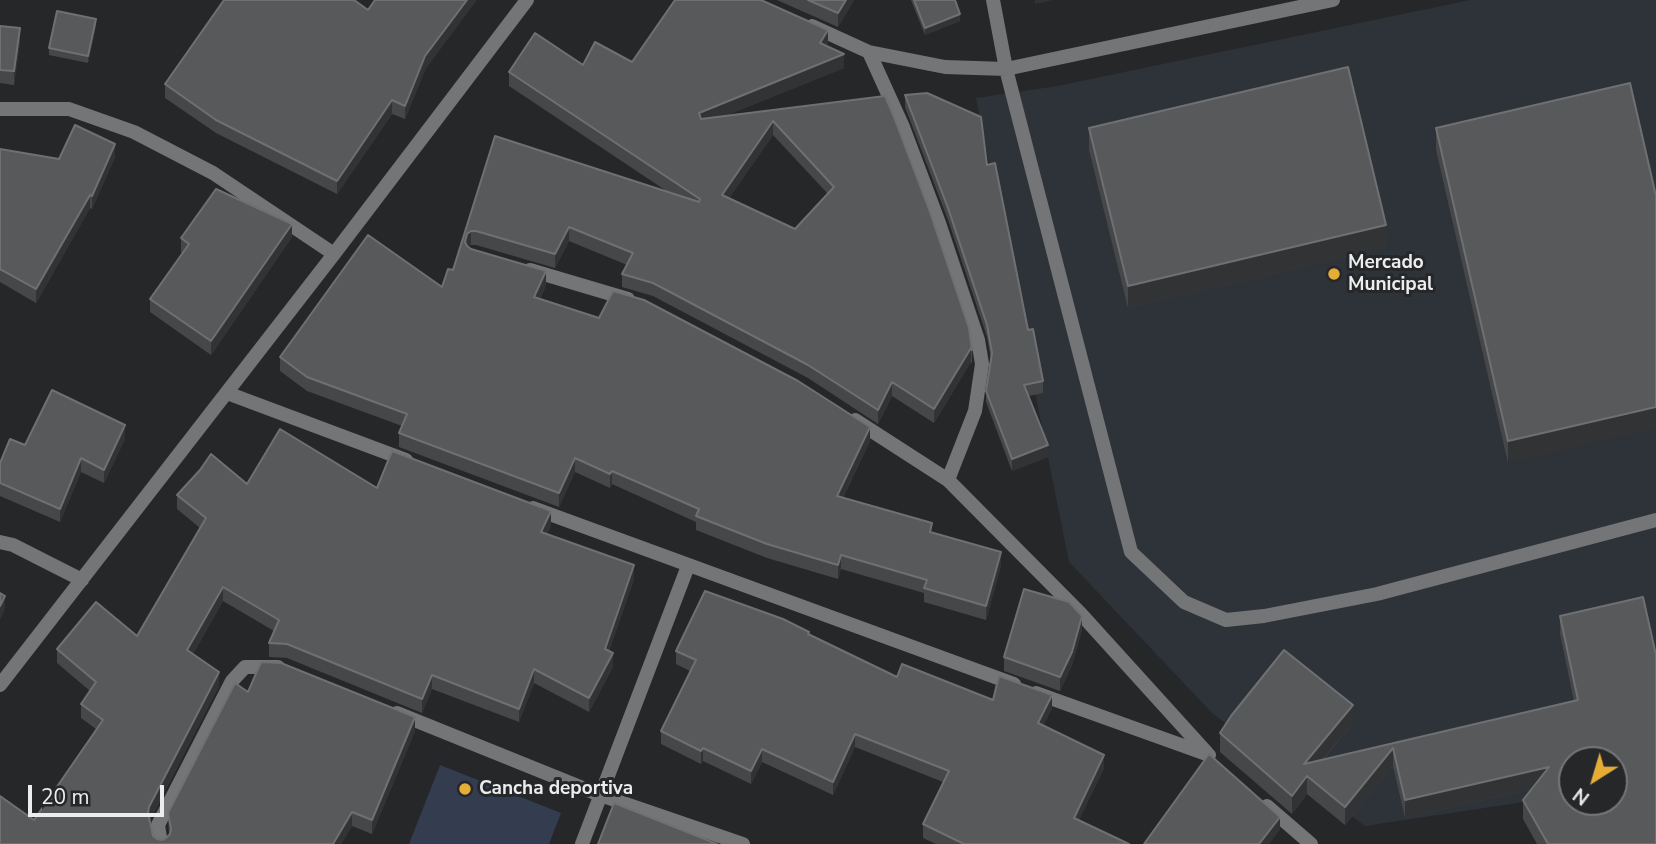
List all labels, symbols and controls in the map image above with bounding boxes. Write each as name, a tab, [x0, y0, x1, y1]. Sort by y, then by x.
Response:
place label: Mercado Municipal	[1348, 252, 1433, 296]
marker: Mercado Municipal	[1326, 266, 1342, 282]
north arrow	[1558, 746, 1628, 816]
scale bar	[32, 770, 168, 814]
place label: Cancha deportiva	[479, 778, 633, 800]
marker: Cancha deportiva	[457, 781, 473, 797]
text: N	[1568, 782, 1595, 811]
text: 20 m	[41, 783, 90, 811]

